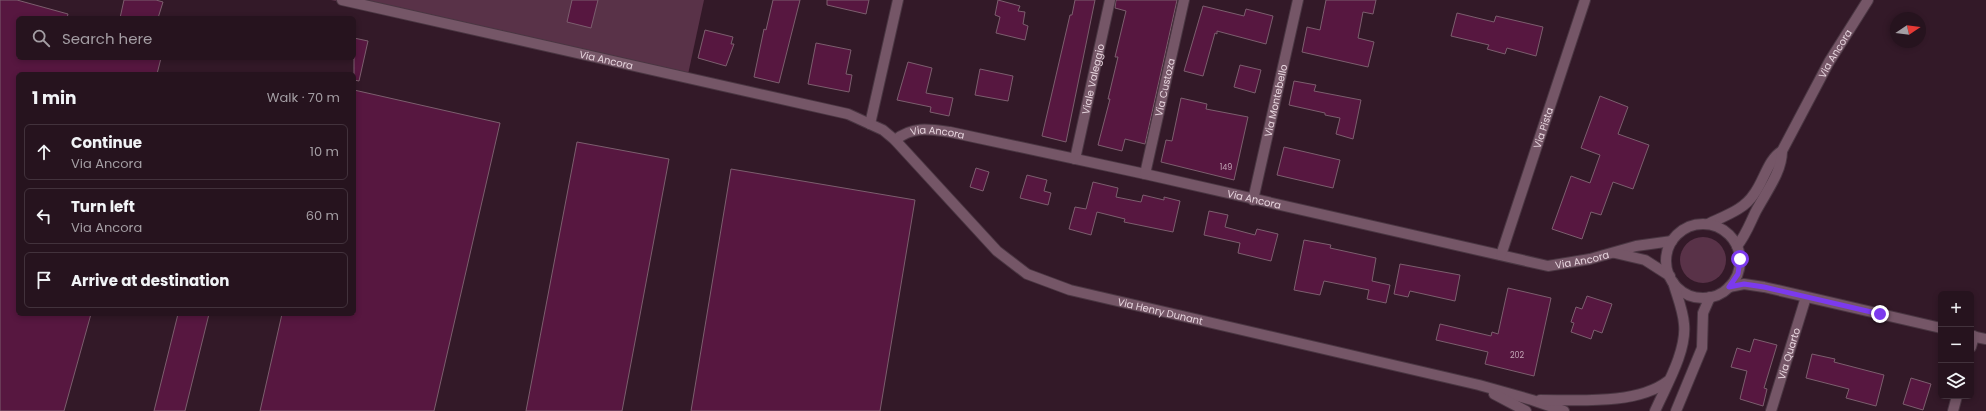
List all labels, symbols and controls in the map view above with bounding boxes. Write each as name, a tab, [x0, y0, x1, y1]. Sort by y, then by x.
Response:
north arrow	[1890, 12, 1926, 48]
search box	[16, 16, 356, 60]
street label: Via Ancora	[1815, 26, 1856, 81]
icon: search	[30, 27, 52, 49]
text: Search here	[62, 28, 152, 49]
street label: Viale Valeggio	[1078, 42, 1108, 116]
street label: Via Ancora	[578, 47, 635, 73]
street label: Via Custoza	[1151, 57, 1179, 118]
street label: Via Montebello	[1260, 63, 1291, 138]
text: 1 min	[32, 86, 76, 110]
text: Walk · 70 m	[267, 88, 340, 107]
street label: Via Pista	[1530, 105, 1557, 150]
street label: Via Ancora	[909, 122, 966, 143]
text: Continue	[71, 132, 142, 153]
icon: ahead	[33, 141, 55, 163]
text: 10 m	[310, 142, 339, 161]
text: Via Ancora	[71, 154, 142, 173]
house number: 149	[1220, 162, 1232, 173]
street label: Via Ancora	[1226, 186, 1282, 213]
text: Turn left	[71, 196, 135, 217]
icon: left	[33, 205, 55, 227]
text: 60 m	[306, 206, 339, 225]
text: Via Ancora	[71, 218, 142, 237]
street label: Via Ancora	[1554, 247, 1611, 273]
route start	[1731, 250, 1749, 268]
icon: arrive	[33, 269, 55, 291]
text: Arrive at destination	[71, 270, 229, 291]
map controls	[1938, 291, 1974, 399]
button: +	[1938, 291, 1974, 327]
street label: Via Henry Dunant	[1116, 294, 1205, 329]
route end	[1871, 305, 1889, 323]
street label: Via Quarto	[1774, 326, 1804, 382]
button: −	[1938, 327, 1974, 363]
house number: 202	[1510, 350, 1525, 361]
button: layers	[1938, 363, 1974, 399]

